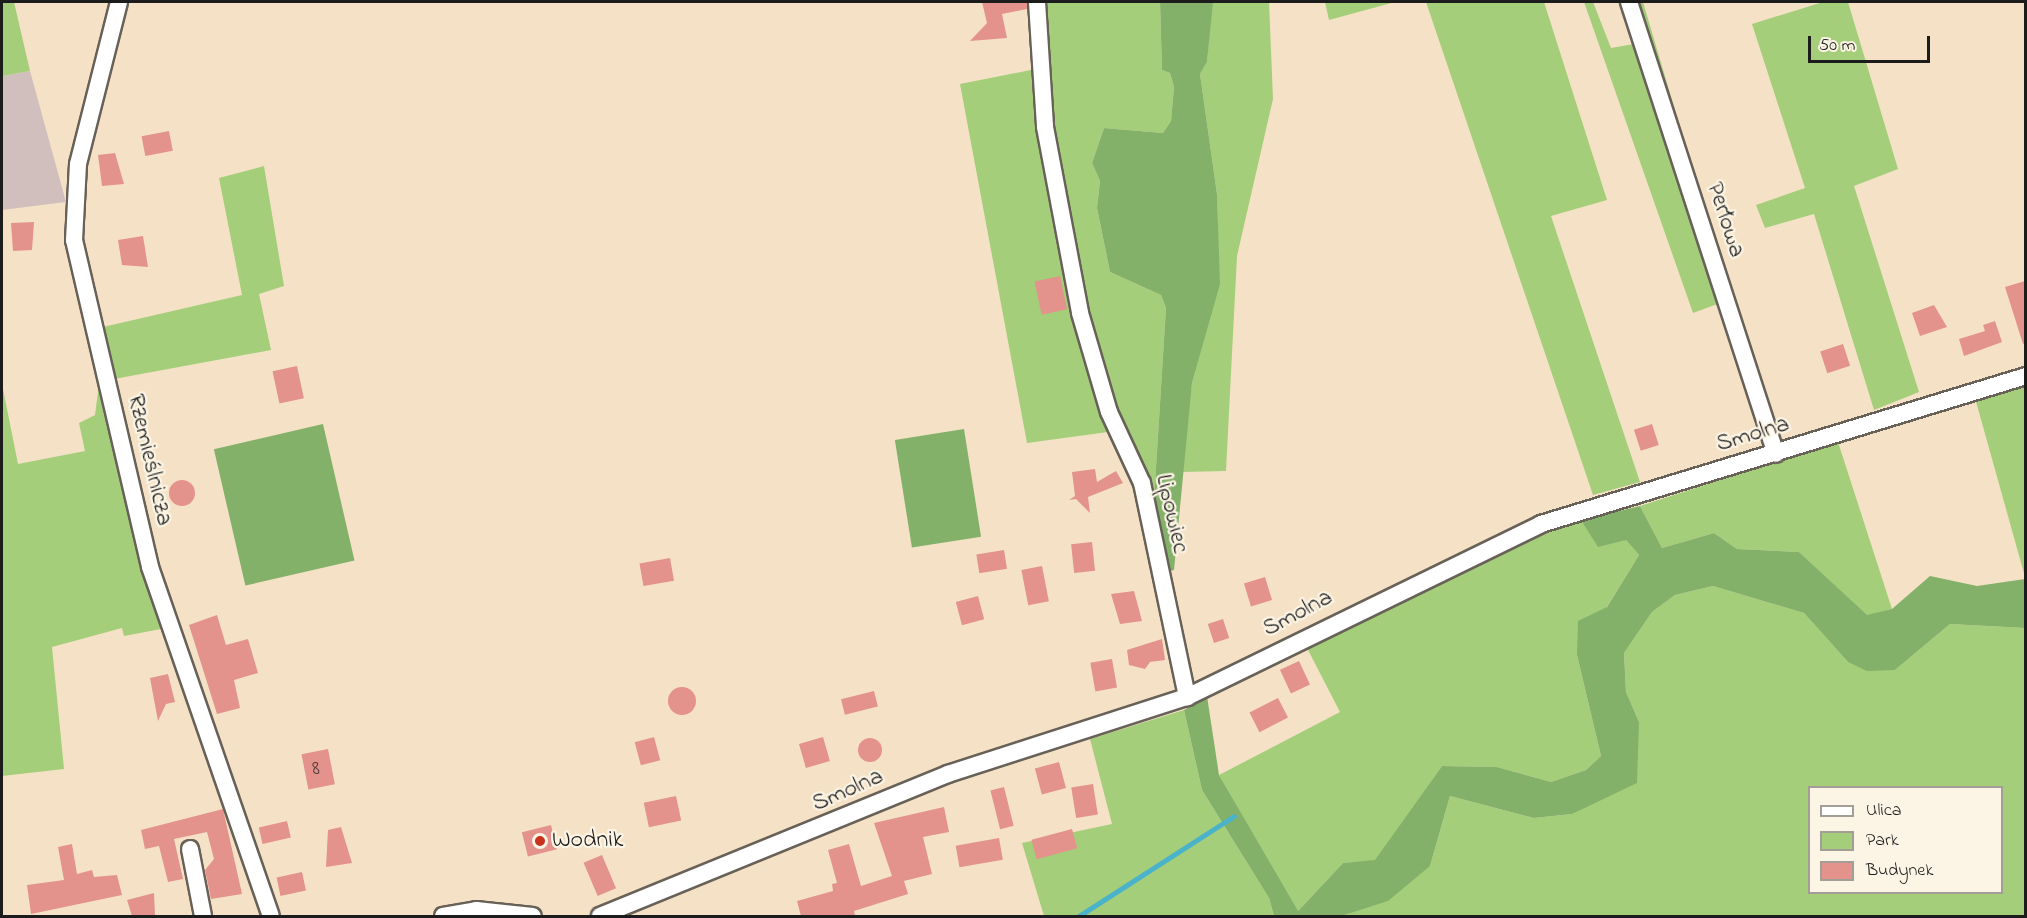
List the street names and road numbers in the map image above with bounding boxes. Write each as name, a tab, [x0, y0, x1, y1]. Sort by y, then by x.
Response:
street label: Perłowa	[1699, 179, 1751, 261]
street label: Rzemieślnicza	[120, 392, 178, 528]
street label: Smolna	[1713, 410, 1793, 460]
street label: Lipowiec	[1148, 472, 1194, 556]
street label: Smolna	[1258, 584, 1338, 644]
street label: Smolna	[808, 763, 888, 819]

